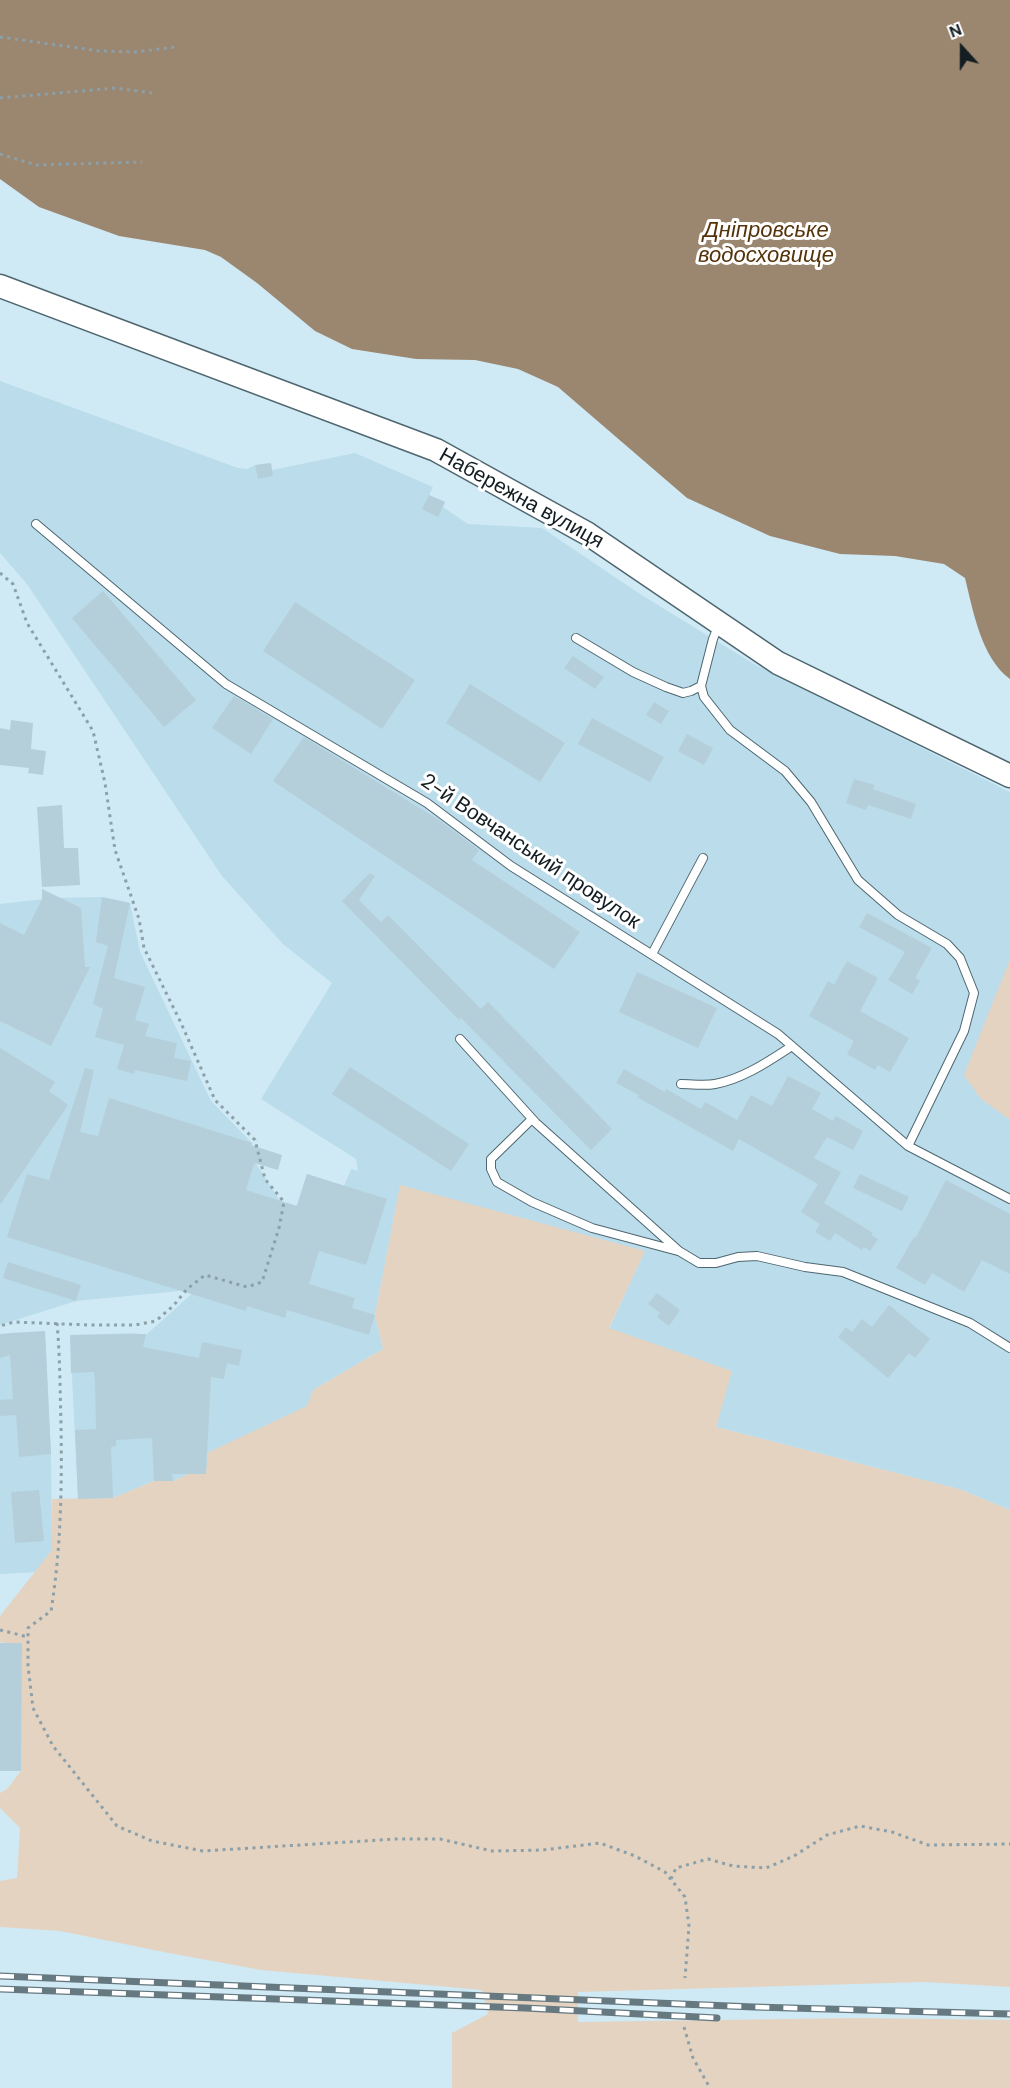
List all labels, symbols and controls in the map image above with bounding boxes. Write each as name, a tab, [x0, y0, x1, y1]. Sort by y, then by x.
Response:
north arrow	[932, 18, 992, 78]
text: N	[946, 19, 965, 43]
water label: Дніпровське водосховище	[698, 218, 834, 270]
street label: Набережна вулиця	[434, 443, 608, 555]
street label: 2-й Вовчанський провулок	[415, 769, 645, 935]

